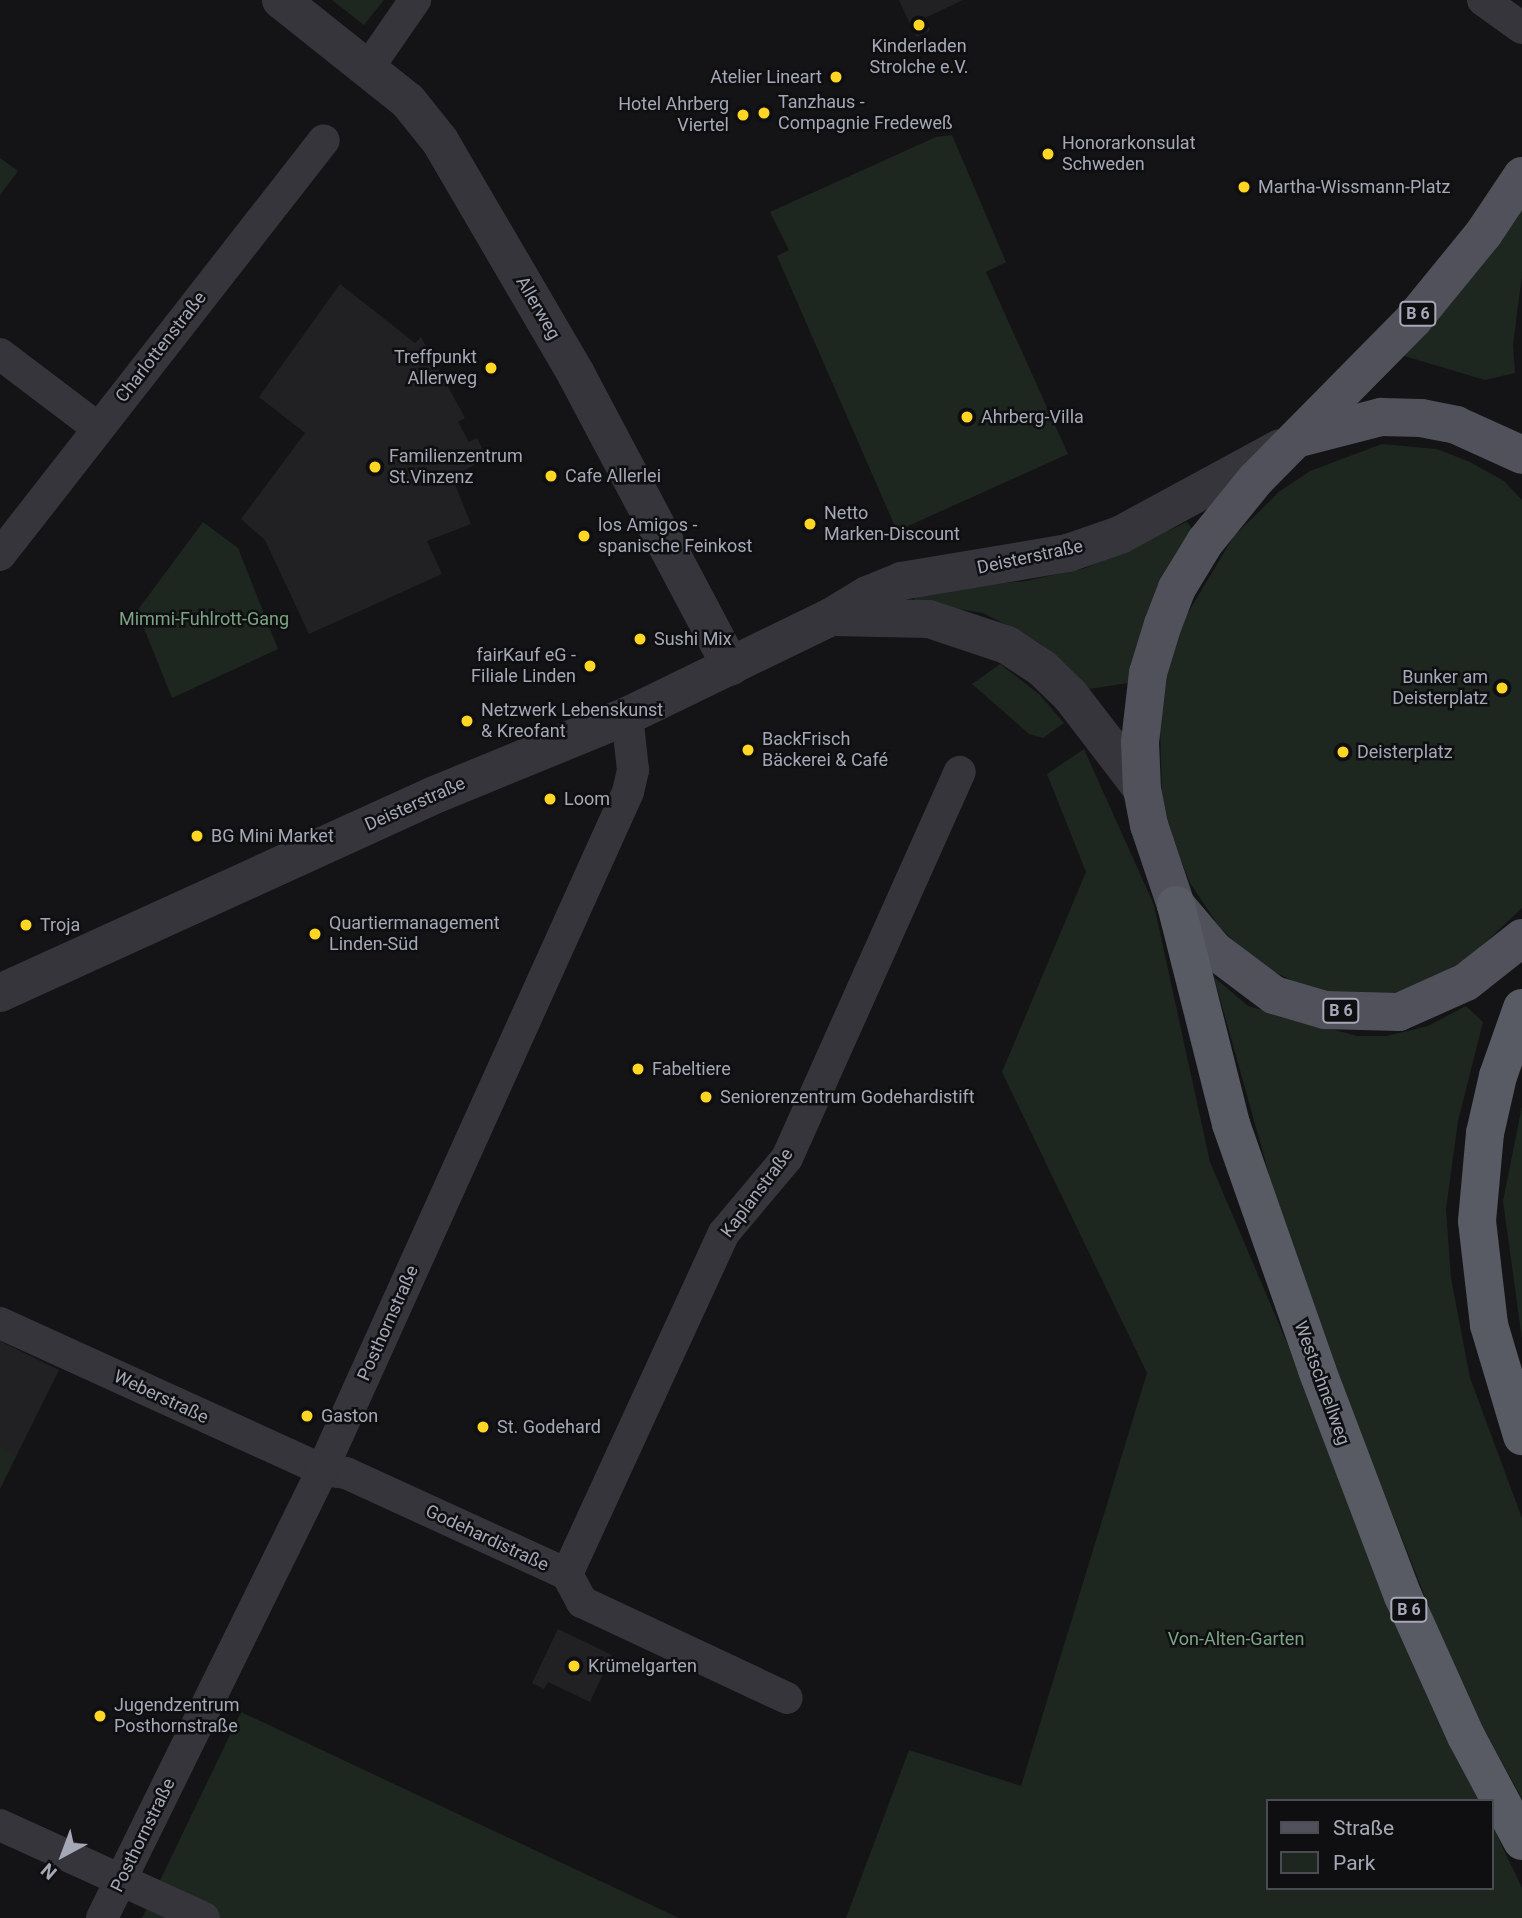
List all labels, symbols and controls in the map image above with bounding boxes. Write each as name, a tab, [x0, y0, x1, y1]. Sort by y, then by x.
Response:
marker: Kinderladen Strolche e.V.	[911, 17, 927, 33]
place label: Kinderladen Strolche e.V.	[869, 36, 969, 78]
place label: Atelier Lineart	[710, 66, 822, 88]
marker: Atelier Lineart	[828, 69, 844, 85]
place label: Tanzhaus - Compagnie Fredeweß	[778, 92, 953, 134]
place label: Hotel Ahrberg Viertel	[618, 94, 729, 136]
marker: Tanzhaus - Compagnie Fredeweß	[756, 105, 772, 121]
marker: Hotel Ahrberg Viertel	[735, 107, 751, 123]
place label: Honorarkonsulat Schweden	[1062, 133, 1196, 176]
marker: Honorarkonsulat Schweden	[1040, 146, 1056, 162]
place label: Martha-Wissmann-Platz	[1258, 176, 1450, 198]
marker: Martha-Wissmann-Platz	[1236, 179, 1252, 195]
street label: Allerweg	[511, 273, 565, 343]
street label: Charlottenstraße	[111, 287, 211, 407]
road number: B 6	[1399, 302, 1437, 326]
place label: Treffpunkt Allerweg	[394, 347, 477, 390]
marker: Treffpunkt Allerweg	[483, 360, 499, 376]
place label: Ahrberg-Villa	[981, 406, 1084, 428]
marker: Ahrberg-Villa	[959, 409, 975, 425]
place label: Familienzentrum St.Vinzenz	[389, 446, 523, 489]
marker: Familienzentrum St.Vinzenz	[367, 459, 383, 475]
place label: Cafe Allerlei	[565, 465, 661, 487]
marker: Cafe Allerlei	[543, 468, 559, 484]
place label: Netto Marken-Discount	[824, 503, 960, 546]
place label: los Amigos - spanische Feinkost	[598, 515, 752, 558]
marker: Netto Marken-Discount	[802, 516, 818, 532]
marker: los Amigos - spanische Feinkost	[576, 528, 592, 544]
street label: Deisterstraße	[975, 535, 1085, 579]
park label: Mimmi-Fuhlrott-Gang	[119, 608, 289, 630]
place label: Sushi Mix	[654, 628, 732, 650]
marker: Sushi Mix	[632, 631, 648, 647]
place label: fairKauf eG - Filiale Linden	[471, 645, 576, 688]
marker: fairKauf eG - Filiale Linden	[582, 658, 598, 674]
place label: Bunker am Deisterplatz	[1392, 667, 1488, 710]
marker: Bunker am Deisterplatz	[1494, 680, 1510, 696]
place label: Netzwerk Lebenskunst & Kreofant	[481, 700, 663, 742]
marker: Netzwerk Lebenskunst & Kreofant	[459, 713, 475, 729]
place label: BackFrisch Bäckerei & Café	[762, 729, 888, 772]
place label: Deisterplatz	[1357, 741, 1453, 763]
marker: BackFrisch Bäckerei & Café	[740, 742, 756, 758]
marker: Deisterplatz	[1335, 744, 1351, 760]
street label: Deisterstraße	[361, 772, 469, 836]
place label: Loom	[564, 788, 610, 810]
marker: Loom	[542, 791, 558, 807]
place label: BG Mini Market	[211, 825, 334, 847]
marker: BG Mini Market	[189, 828, 205, 844]
place label: Quartiermanagement Linden-Süd	[329, 913, 500, 956]
place label: Troja	[40, 914, 80, 936]
marker: Troja	[18, 917, 34, 933]
marker: Quartiermanagement Linden-Süd	[307, 926, 323, 942]
road number: B 6	[1322, 998, 1360, 1023]
place label: Fabeltiere	[652, 1058, 731, 1080]
marker: Fabeltiere	[630, 1061, 646, 1077]
place label: Seniorenzentrum Godehardistift	[720, 1086, 975, 1108]
marker: Seniorenzentrum Godehardistift	[698, 1089, 714, 1105]
street label: Kaplanstraße	[716, 1144, 798, 1242]
street label: Posthornstraße	[353, 1262, 423, 1384]
street label: Westschnellweg	[1290, 1318, 1354, 1448]
street label: Weberstraße	[110, 1366, 212, 1428]
place label: Gaston	[321, 1405, 378, 1427]
marker: Gaston	[299, 1408, 315, 1424]
place label: St. Godehard	[497, 1416, 601, 1438]
marker: St. Godehard	[475, 1419, 491, 1435]
street label: Godehardistraße	[422, 1500, 552, 1576]
road number: B 6	[1390, 1598, 1428, 1622]
park label: Von-Alten-Garten	[1168, 1628, 1304, 1650]
place label: Krümelgarten	[588, 1655, 697, 1677]
marker: Krümelgarten	[566, 1658, 582, 1674]
place label: Jugendzentrum Posthornstraße	[114, 1695, 240, 1738]
marker: Jugendzentrum Posthornstraße	[92, 1708, 108, 1724]
street label: Posthornstraße	[106, 1775, 180, 1895]
legend	[1266, 1799, 1494, 1890]
text: Straße	[1333, 1816, 1394, 1840]
north arrow	[28, 1820, 98, 1890]
text: Park	[1333, 1851, 1375, 1875]
text: N	[36, 1858, 61, 1884]

